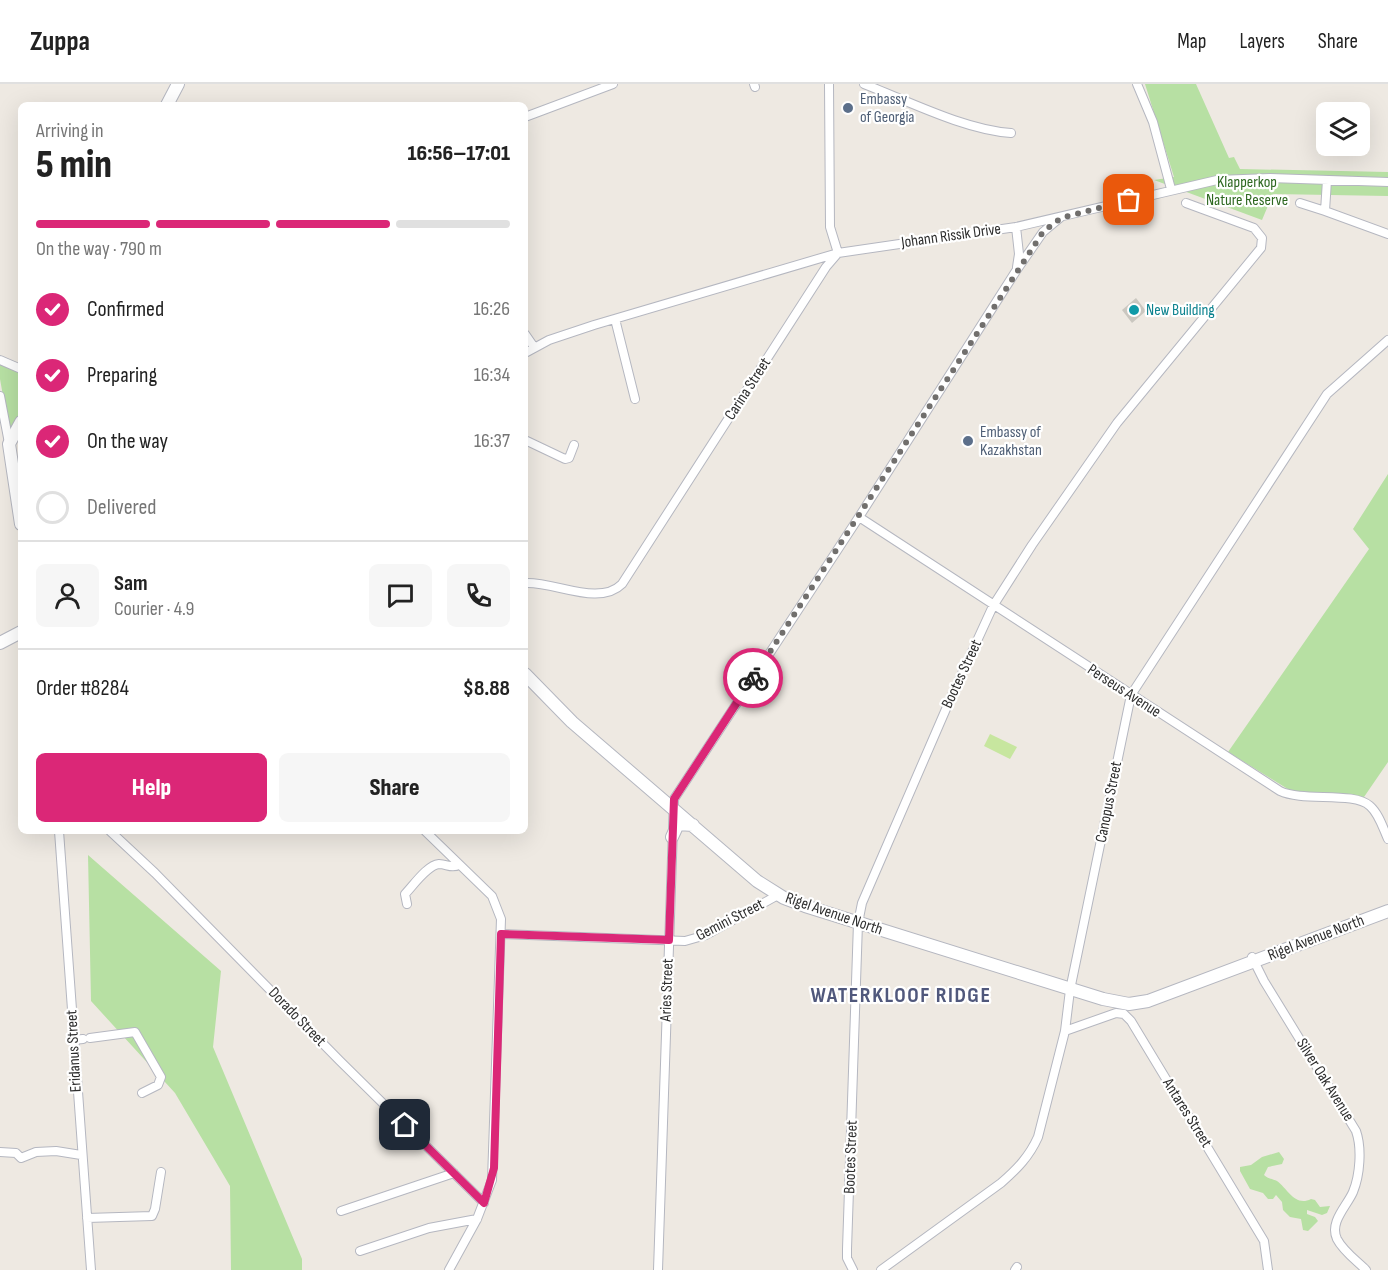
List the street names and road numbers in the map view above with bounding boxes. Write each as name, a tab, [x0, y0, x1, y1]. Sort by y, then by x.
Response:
street label: Johann Rissik Drive	[899, 220, 1002, 253]
street label: Carina Street	[721, 354, 775, 424]
street label: Bootes Street	[938, 637, 986, 711]
street label: Perseus Avenue	[1084, 660, 1164, 722]
street label: Canopus Street	[1092, 760, 1126, 844]
street label: Rigel Avenue North	[783, 888, 885, 940]
street label: Gemini Street	[693, 895, 767, 945]
street label: Rigel Avenue North	[1265, 911, 1367, 965]
street label: Aries Street	[656, 958, 678, 1023]
street label: Dorado Street	[264, 984, 330, 1051]
street label: Eridanus Street	[62, 1009, 86, 1093]
street label: Silver Oak Avenue	[1292, 1035, 1358, 1125]
street label: Antares Street	[1158, 1074, 1216, 1151]
street label: Bootes Street	[840, 1120, 862, 1194]

